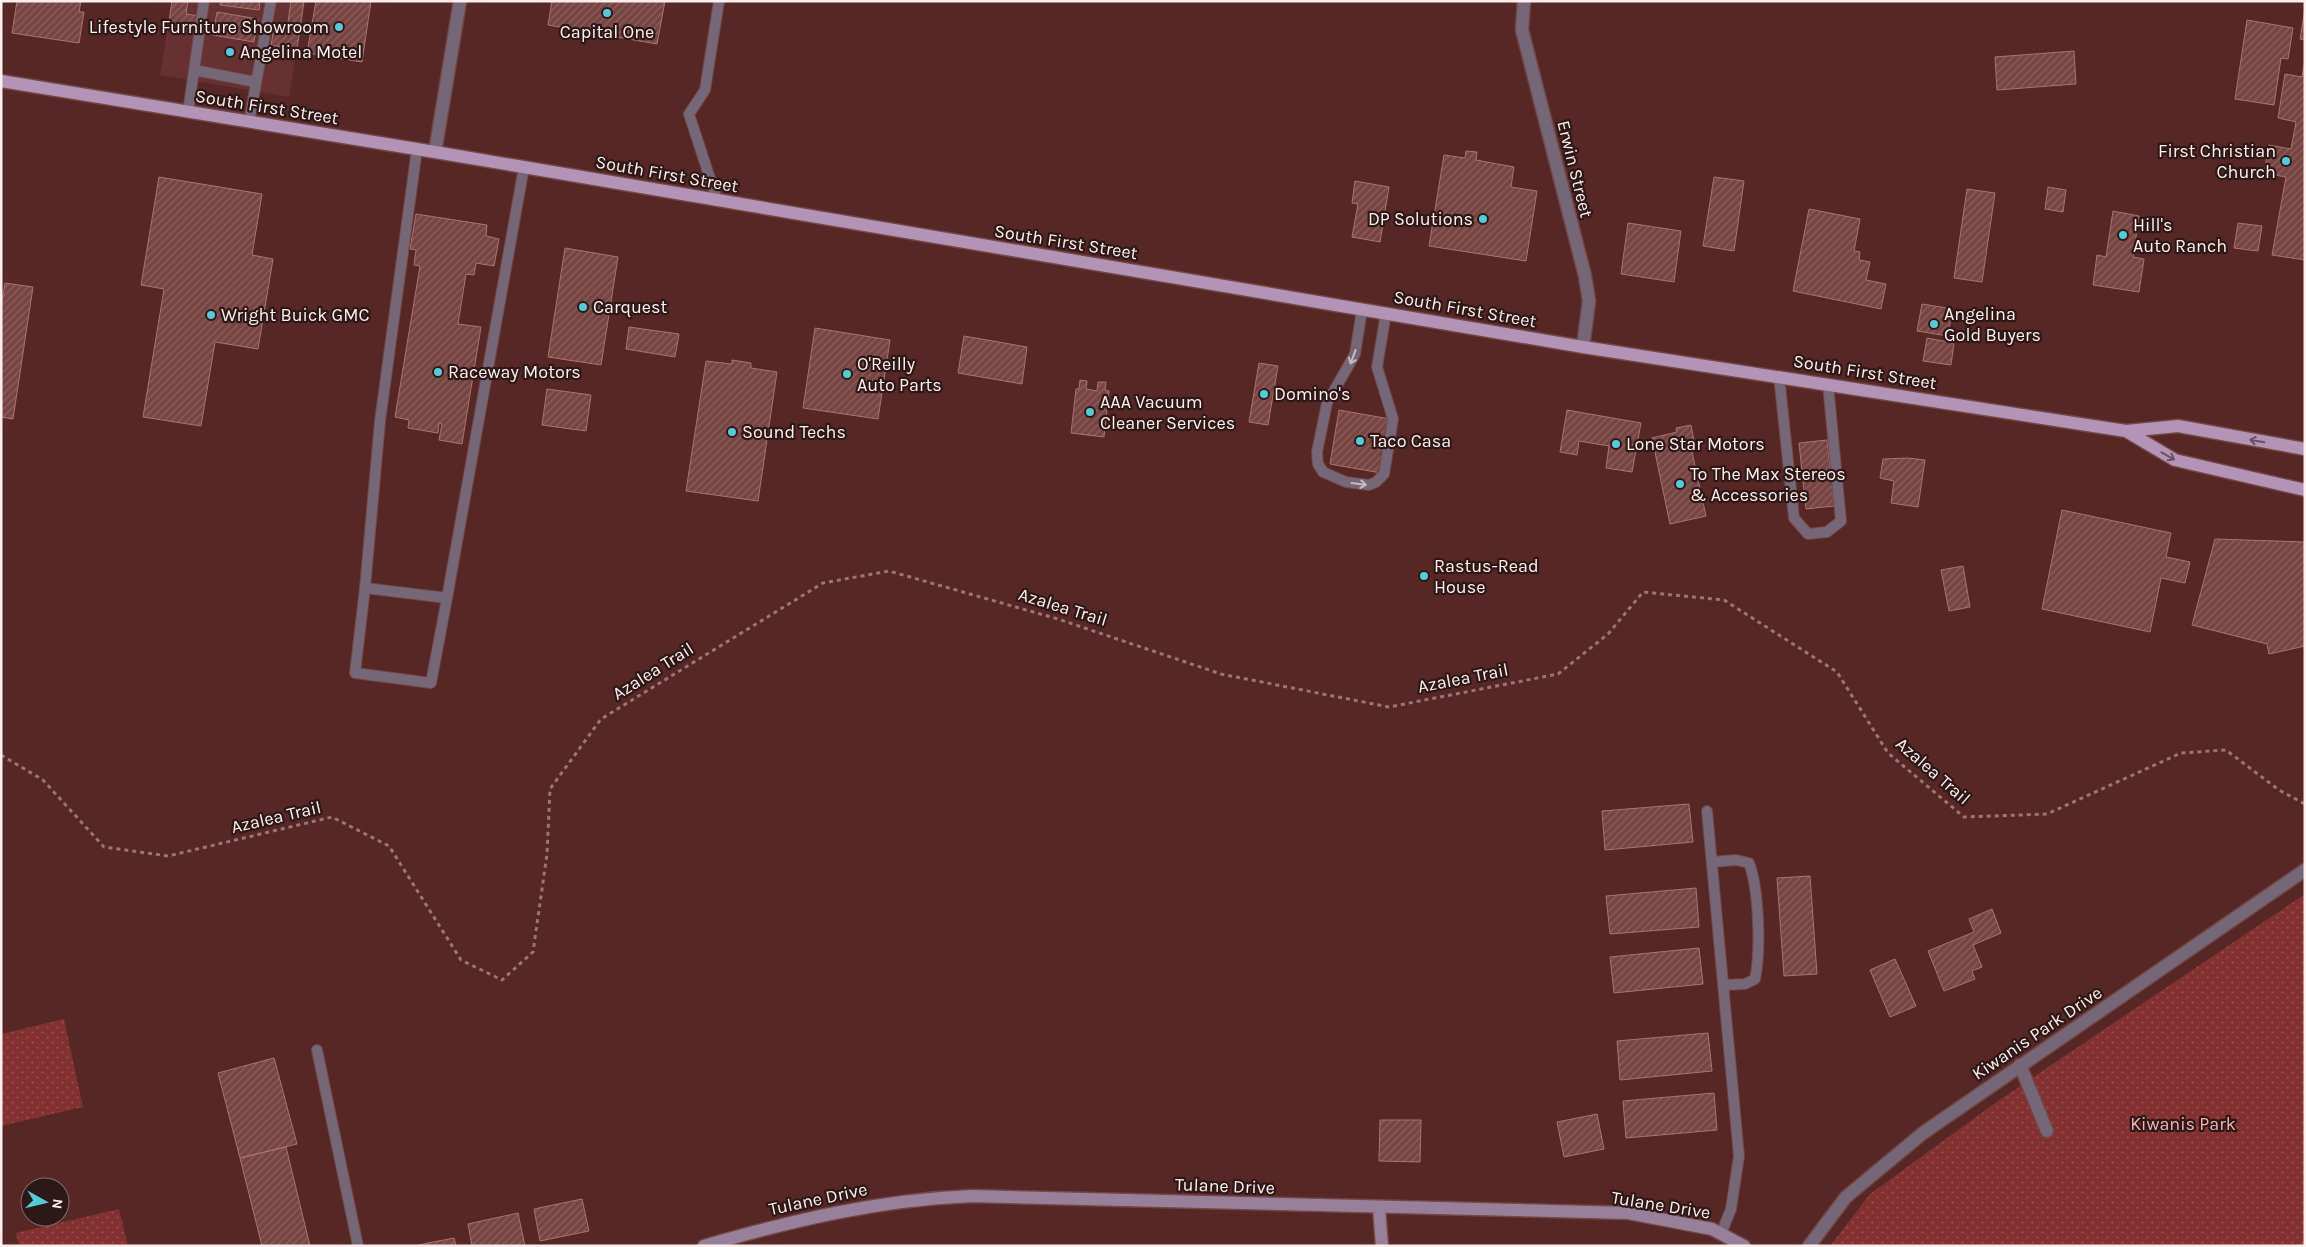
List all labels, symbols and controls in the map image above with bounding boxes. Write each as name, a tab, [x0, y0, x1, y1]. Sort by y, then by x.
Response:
marker: Capital One	[601, 7, 613, 19]
place label: Lifestyle Furniture Showroom	[89, 16, 329, 38]
marker: Lifestyle Furniture Showroom	[333, 21, 345, 33]
place label: Capital One	[560, 21, 654, 43]
place label: Angelina Motel	[240, 41, 362, 63]
marker: Angelina Motel	[224, 46, 236, 58]
street label: South First Street	[194, 85, 340, 129]
street label: Erwin Street	[1552, 118, 1598, 220]
place label: First Christian Church	[2158, 140, 2276, 183]
street label: South First Street	[594, 151, 740, 197]
marker: First Christian Church	[2280, 155, 2292, 167]
place label: DP Solutions	[1368, 208, 1473, 230]
marker: DP Solutions	[1477, 213, 1489, 225]
place label: Hill's Auto Ranch	[2133, 214, 2227, 257]
street label: South First Street	[993, 220, 1139, 264]
marker: Hill's Auto Ranch	[2117, 229, 2129, 241]
street label: South First Street	[1392, 286, 1538, 332]
place label: Carquest	[593, 296, 668, 318]
marker: Carquest	[577, 301, 589, 313]
place label: Angelina Gold Buyers	[1944, 303, 2041, 346]
place label: Wright Buick GMC	[221, 304, 369, 326]
marker: Wright Buick GMC	[205, 309, 217, 321]
marker: Angelina Gold Buyers	[1928, 318, 1940, 330]
one-way arrow	[1348, 349, 1357, 364]
street label: South First Street	[1792, 350, 1938, 394]
place label: O'Reilly Auto Parts	[857, 353, 942, 396]
place label: Raceway Motors	[448, 361, 581, 383]
marker: Raceway Motors	[432, 366, 444, 378]
marker: O'Reilly Auto Parts	[841, 368, 853, 380]
place label: Domino's	[1274, 383, 1351, 405]
marker: Domino's	[1258, 388, 1270, 400]
place label: AAA Vacuum Cleaner Services	[1100, 391, 1235, 434]
marker: AAA Vacuum Cleaner Services	[1084, 406, 1096, 418]
place label: Sound Techs	[742, 421, 846, 443]
marker: Sound Techs	[726, 426, 738, 438]
place label: Taco Casa	[1370, 430, 1451, 452]
place label: Lone Star Motors	[1626, 433, 1765, 455]
marker: Taco Casa	[1354, 435, 1366, 447]
one-way arrow	[2249, 435, 2265, 445]
marker: Lone Star Motors	[1610, 438, 1622, 450]
one-way arrow	[2161, 451, 2175, 461]
place label: To The Max Stereos & Accessories	[1690, 463, 1846, 506]
marker: To The Max Stereos & Accessories	[1674, 478, 1686, 490]
one-way arrow	[1351, 479, 1367, 489]
place label: Rastus-Read House	[1434, 555, 1539, 598]
marker: Rastus-Read House	[1418, 570, 1430, 582]
street label: Azalea Trail	[1016, 583, 1110, 631]
street label: Azalea Trail	[608, 637, 698, 705]
street label: Azalea Trail	[1416, 658, 1510, 698]
street label: Azalea Trail	[1891, 733, 1975, 809]
street label: Azalea Trail	[229, 796, 323, 838]
street label: Kiwanis Park Drive	[1968, 981, 2106, 1085]
park label: Kiwanis Park	[2130, 1113, 2236, 1135]
street label: Tulane Drive	[1175, 1173, 1275, 1199]
north arrow	[20, 1177, 70, 1227]
street label: Tulane Drive	[767, 1178, 869, 1220]
street label: Tulane Drive	[1610, 1186, 1712, 1224]
text: N	[48, 1198, 66, 1210]

